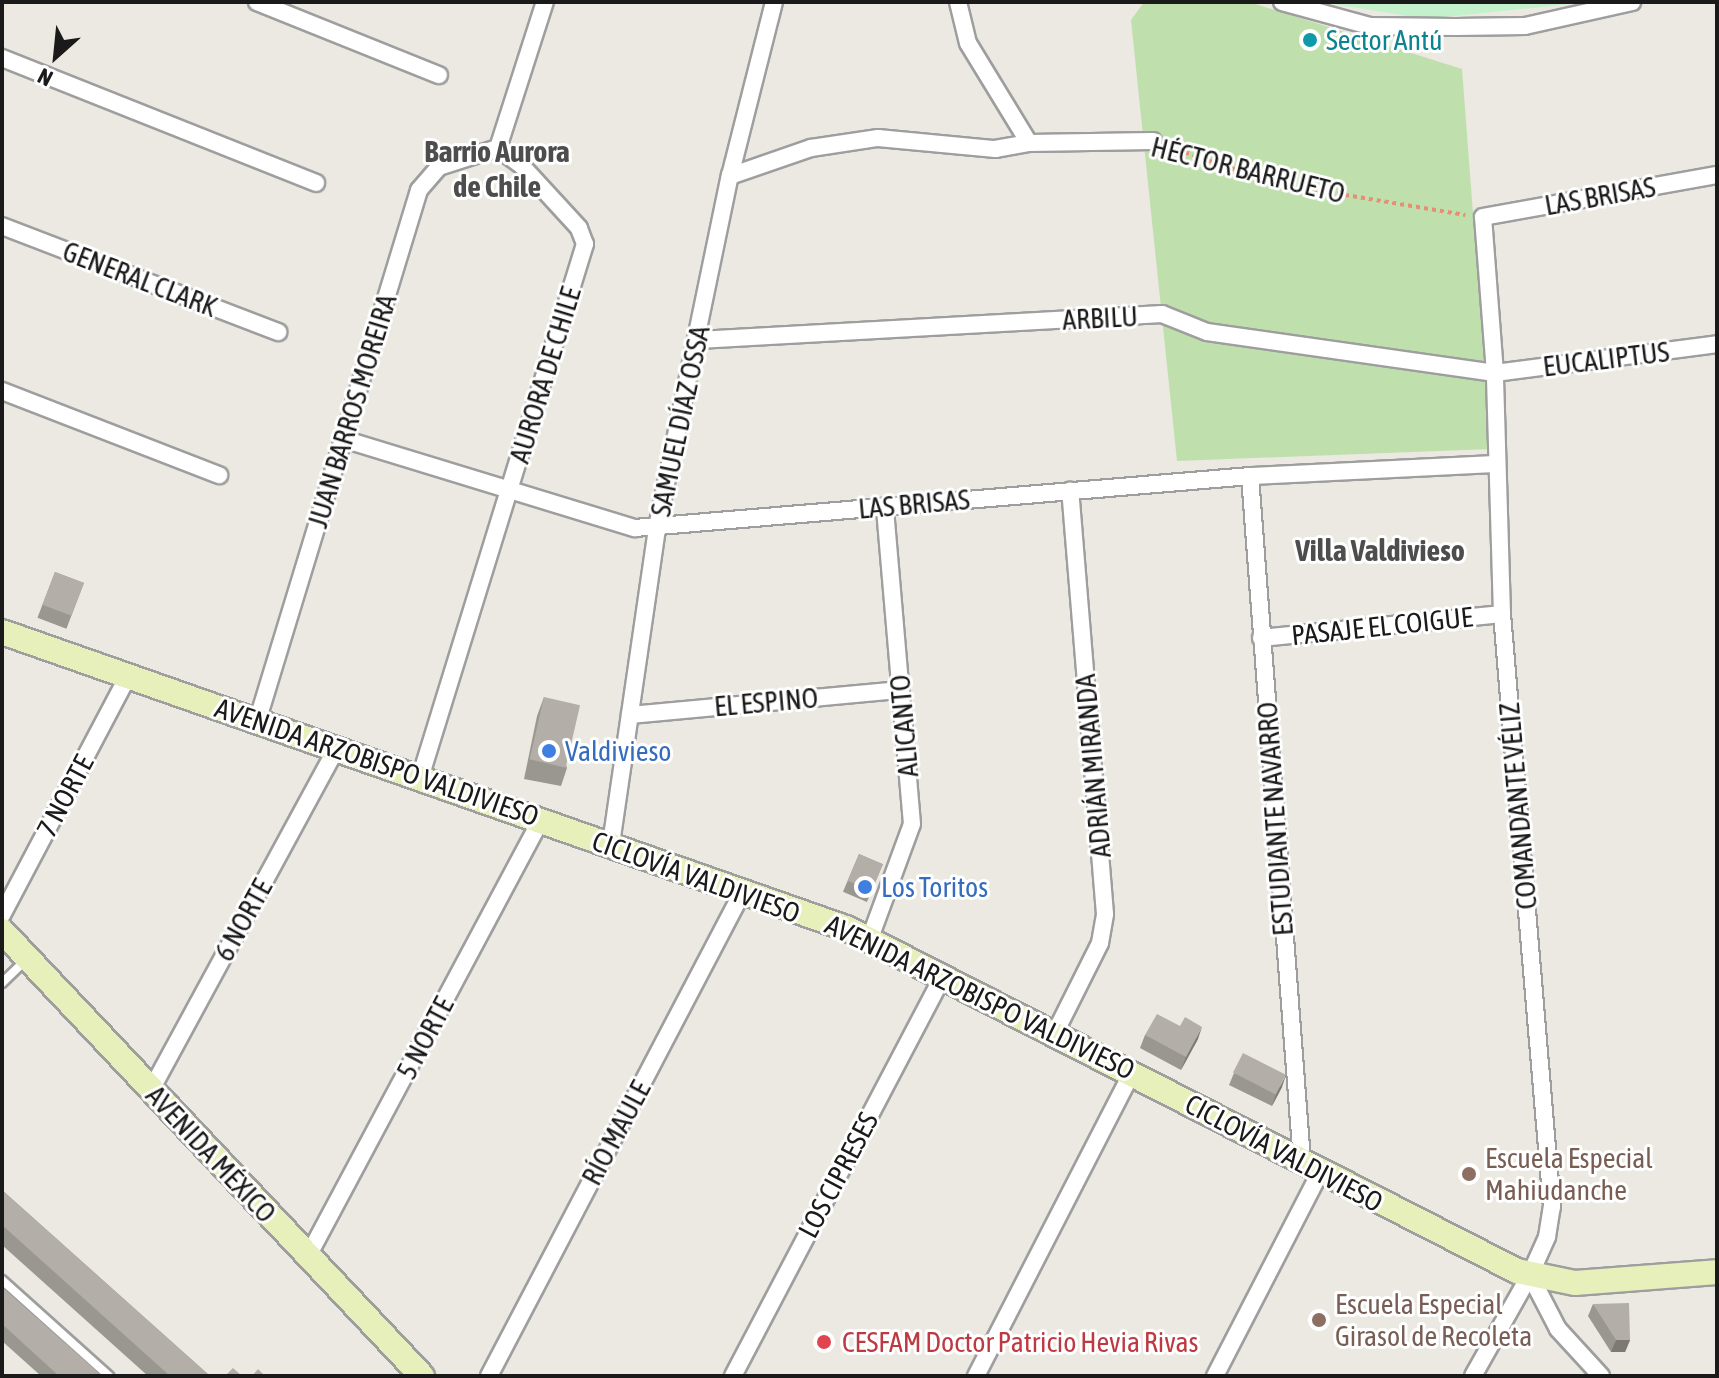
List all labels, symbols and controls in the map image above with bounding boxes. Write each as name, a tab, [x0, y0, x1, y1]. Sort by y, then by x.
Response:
north arrow	[16, 16, 96, 96]
place label: Sector Antú	[1326, 23, 1443, 57]
marker: Sector Antú	[1301, 31, 1319, 49]
text: N	[33, 63, 57, 92]
street label: HÉCTOR BARRUETO	[1148, 130, 1348, 210]
district label: Barrio Aurora de Chile	[424, 133, 570, 204]
street label: LAS BRISAS	[1542, 170, 1658, 222]
street label: GENERAL CLARK	[58, 234, 222, 324]
street label: AURORA DE CHILE	[502, 283, 588, 467]
street label: JUAN BARROS MOREIRA	[301, 290, 403, 532]
street label: ARBILU	[1061, 299, 1139, 337]
street label: SAMUEL DÍAZ OSSA	[643, 323, 717, 519]
street label: EUCALIPTUS	[1541, 335, 1671, 383]
street label: LAS BRISAS	[857, 482, 971, 526]
district label: Villa Valdivieso	[1295, 532, 1465, 568]
street label: PASAJE EL COIGUE	[1290, 600, 1474, 652]
street label: ALICANTO	[883, 673, 925, 779]
street label: ADRIÁN MIRANDA	[1068, 673, 1118, 859]
street label: EL ESPINO	[713, 681, 819, 723]
street label: AVENIDA ARZOBISPO VALDIVIESO	[211, 691, 543, 833]
street label: ESTUDIANTE NAVARRO	[1250, 701, 1300, 937]
street label: COMANDANTE VÉLIZ	[1492, 701, 1544, 911]
place label: Valdivieso	[565, 734, 671, 768]
marker: Valdivieso	[540, 742, 558, 760]
street label: 7 NORTE	[29, 749, 101, 843]
street label: CICLOVÍA VALDIVIESO	[588, 824, 804, 930]
place label: Los Toritos	[881, 870, 988, 904]
street label: 6 NORTE	[207, 873, 279, 967]
marker: Los Toritos	[856, 878, 874, 896]
street label: AVENIDA ARZOBISPO VALDIVIESO	[820, 907, 1140, 1087]
street label: 5 NORTE	[389, 991, 461, 1085]
street label: RÍO MAULE	[575, 1075, 657, 1191]
street label: AVENIDA MÉXICO	[139, 1079, 283, 1229]
street label: CICLOVÍA VALDIVIESO	[1180, 1087, 1388, 1219]
street label: LOS CIPRESES	[791, 1107, 885, 1243]
place label: Escuela Especial Mahiudanche	[1485, 1141, 1653, 1207]
marker: Escuela Especial Mahiudanche	[1460, 1165, 1478, 1183]
place label: Escuela Especial Girasol de Recoleta	[1335, 1287, 1532, 1353]
marker: Escuela Especial Girasol de Recoleta	[1310, 1311, 1328, 1329]
place label: CESFAM Doctor Patricio Hevia Rivas	[842, 1325, 1198, 1359]
marker: CESFAM Doctor Patricio Hevia Rivas	[813, 1331, 835, 1353]

